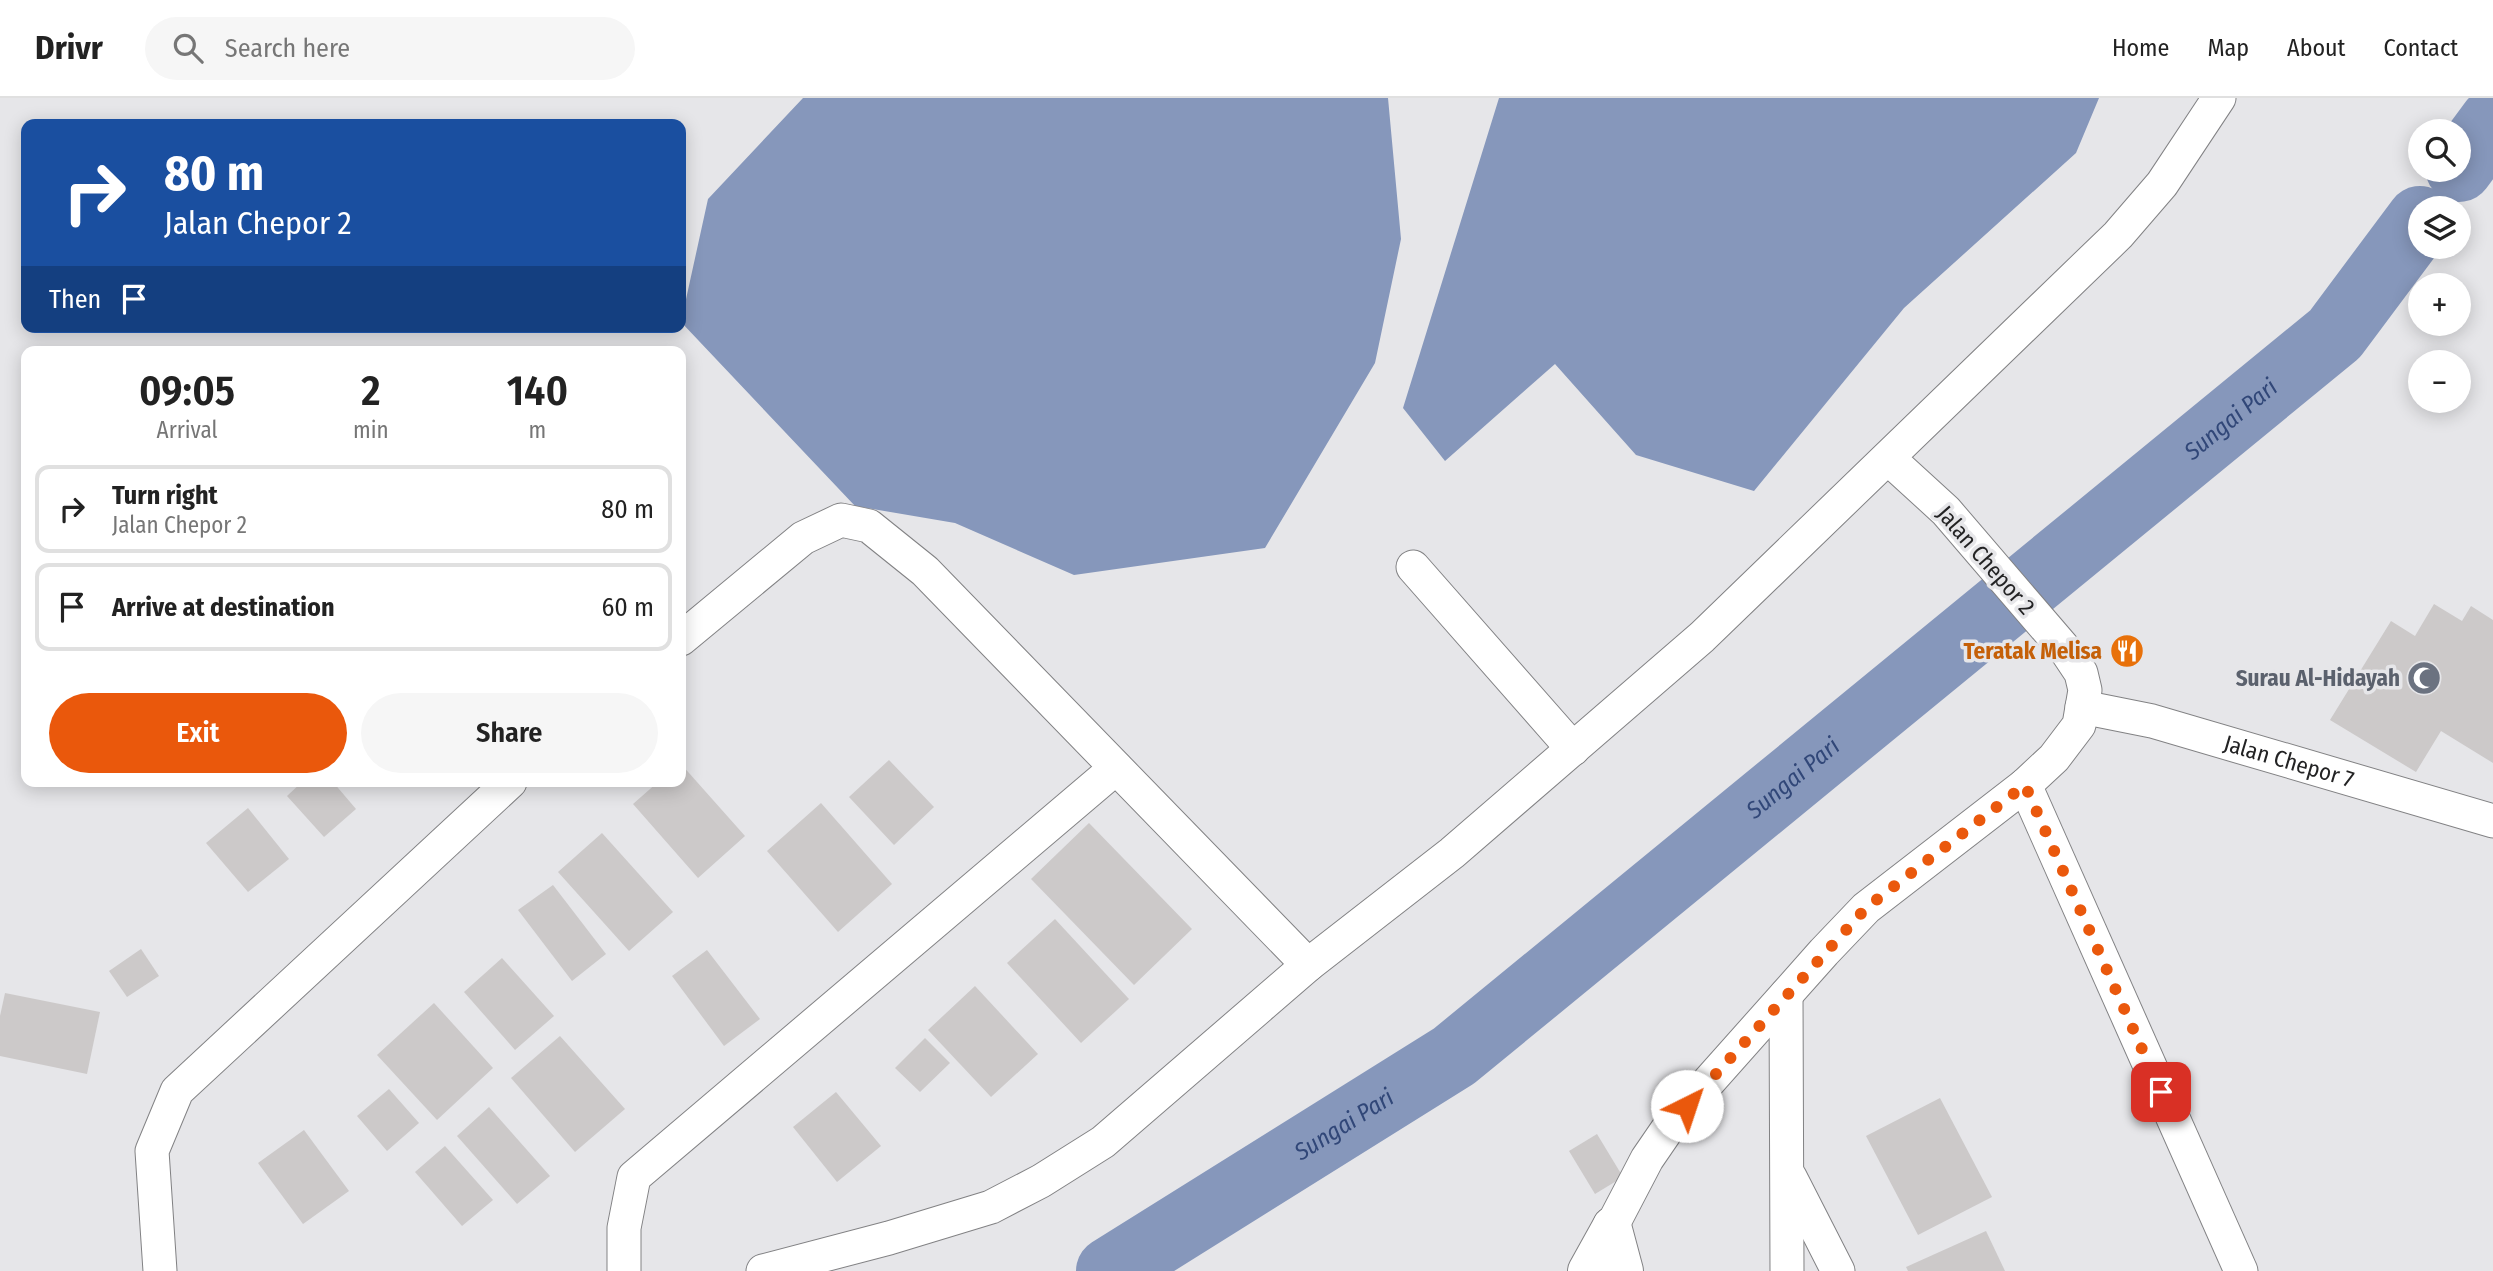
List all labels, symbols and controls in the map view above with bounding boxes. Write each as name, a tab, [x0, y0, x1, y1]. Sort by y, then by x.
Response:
search box	[145, 17, 635, 80]
text: Drivr	[35, 28, 103, 68]
icon: search	[169, 29, 207, 67]
text: Search here	[225, 33, 350, 64]
text: Home	[2112, 34, 2169, 62]
text: Map	[2207, 34, 2249, 62]
text: About	[2287, 34, 2345, 62]
text: Contact	[2383, 34, 2458, 62]
map controls	[2408, 119, 2471, 413]
button: search	[2408, 119, 2471, 182]
text: 80 m	[164, 144, 264, 203]
icon: right	[49, 147, 140, 238]
button: layers	[2408, 196, 2471, 259]
text: Jalan Chepor 2	[164, 204, 352, 242]
button: +	[2408, 273, 2471, 336]
icon: arrive	[115, 280, 153, 318]
text: Then	[49, 284, 101, 315]
button: −	[2408, 350, 2471, 413]
text: 09:05	[139, 366, 235, 416]
text: 2	[361, 366, 380, 416]
text: 140	[507, 366, 568, 416]
water label: Sungai Pari	[2178, 373, 2283, 466]
text: Arrival	[157, 416, 218, 444]
text: min	[353, 416, 389, 444]
text: m	[528, 416, 546, 444]
text: Turn right	[112, 480, 218, 511]
icon: right	[53, 490, 91, 528]
text: 80 m	[601, 494, 654, 525]
street label: Jalan Chepor 2	[1931, 500, 2041, 620]
text: Jalan Chepor 2	[112, 511, 247, 539]
icon: arrive	[53, 588, 91, 626]
text: Arrive at destination	[112, 592, 335, 623]
text: 60 m	[601, 592, 654, 623]
restaurant icon: Teratak Melisa	[2108, 632, 2146, 670]
place label: Teratak Melisa	[1964, 637, 2102, 665]
mosque icon: Surau Al-Hidayah	[2405, 659, 2443, 697]
place label: Surau Al-Hidayah	[2236, 664, 2400, 692]
button: Exit	[49, 693, 347, 773]
button: Share	[361, 693, 658, 773]
street label: Jalan Chepor 7	[2221, 729, 2357, 793]
water label: Sungai Pari	[1740, 732, 1845, 825]
pin	[2131, 1062, 2191, 1122]
position arrow	[1650, 1069, 1724, 1143]
icon: arrive	[2142, 1073, 2180, 1111]
water label: Sungai Pari	[1288, 1083, 1399, 1167]

